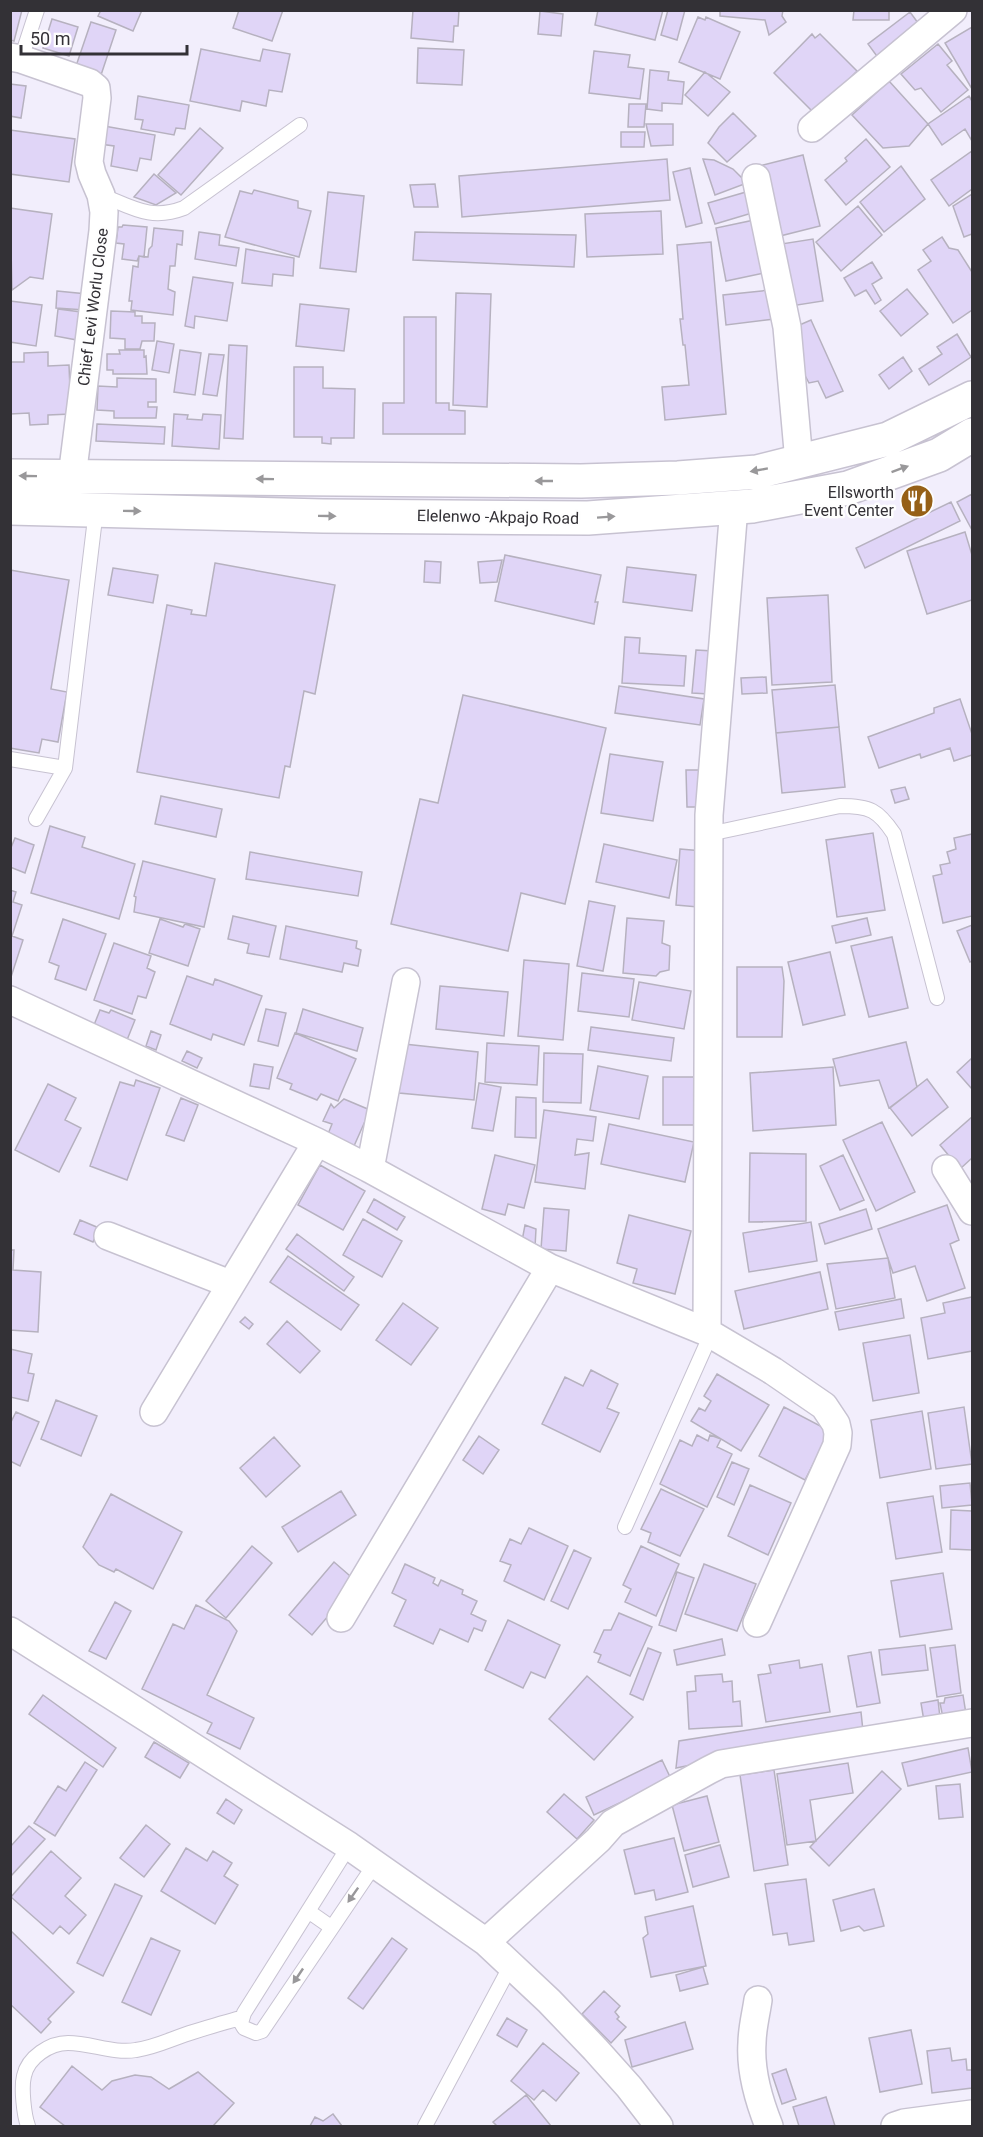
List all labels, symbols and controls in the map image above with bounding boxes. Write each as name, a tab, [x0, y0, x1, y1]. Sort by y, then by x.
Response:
scale bar	[21, 18, 188, 56]
text: 50 m	[30, 28, 70, 49]
street label: Chief Levi Worlu Close	[74, 227, 112, 387]
one-way arrow	[892, 464, 910, 474]
one-way arrow	[749, 466, 768, 475]
one-way arrow	[18, 471, 37, 481]
one-way arrow	[255, 474, 274, 484]
one-way arrow	[534, 476, 553, 486]
place label: Ellsworth Event Center	[804, 483, 895, 520]
restaurant icon: Ellsworth Event Center	[899, 483, 935, 519]
one-way arrow	[122, 506, 141, 516]
street label: Elelenwo -Akpajo Road	[417, 506, 579, 528]
one-way arrow	[317, 511, 336, 520]
one-way arrow	[596, 512, 615, 522]
one-way arrow	[347, 1887, 359, 1903]
one-way arrow	[292, 1967, 304, 1983]

